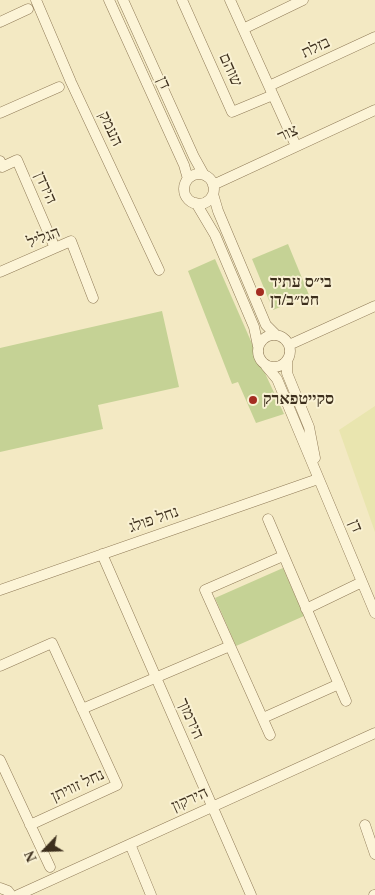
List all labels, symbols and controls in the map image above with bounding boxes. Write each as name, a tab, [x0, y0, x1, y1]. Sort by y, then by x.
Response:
street label: בזלת	[299, 33, 333, 63]
street label: שוהם	[214, 50, 246, 90]
street label: דן	[152, 74, 174, 92]
street label: העמק	[94, 108, 126, 150]
street label: צור	[275, 121, 301, 147]
street label: הירדן	[30, 169, 60, 207]
street label: הגליל	[25, 223, 63, 253]
place label: בי״ס עתיד חט״ב/דן	[270, 273, 332, 311]
marker: בי״ס עתיד חט״ב/דן	[254, 286, 266, 298]
place label: סקייטפארק	[263, 390, 334, 410]
marker: סקייטפארק	[247, 394, 259, 406]
street label: נחל פולג	[127, 503, 181, 537]
street label: דן	[344, 517, 366, 535]
street label: הירמוך	[173, 696, 207, 742]
street label: נחל זוויתן	[48, 765, 108, 807]
street label: הירקון	[169, 784, 211, 816]
north arrow	[20, 825, 70, 875]
text: N	[22, 849, 40, 864]

